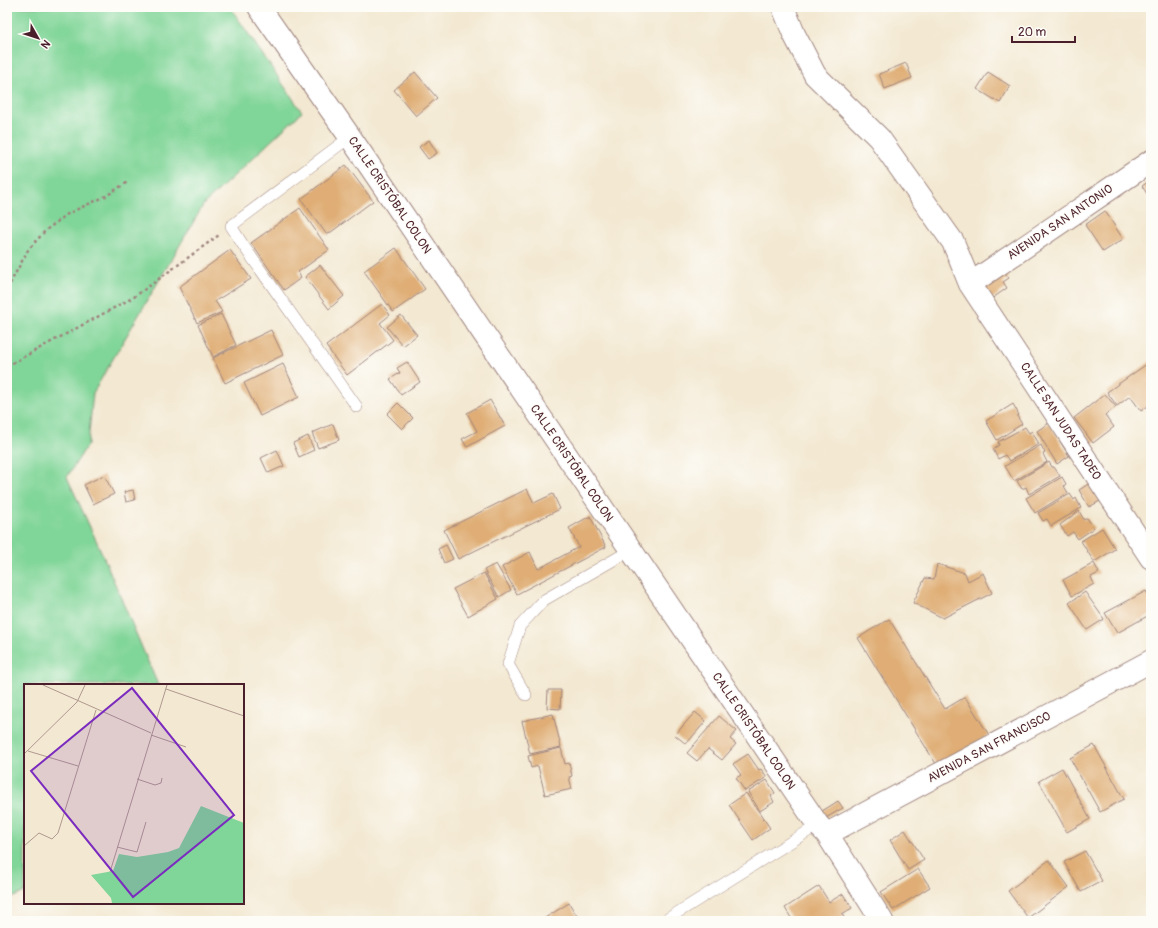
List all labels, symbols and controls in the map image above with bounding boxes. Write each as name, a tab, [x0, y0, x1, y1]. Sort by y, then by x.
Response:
north arrow	[18, 18, 58, 58]
scale bar	[1012, 18, 1075, 44]
text: 20 m	[1018, 25, 1047, 40]
text: N	[38, 37, 53, 51]
street label: CALLE CRISTÓBAL COLON	[345, 133, 435, 257]
street label: AVENIDA SAN ANTONIO	[1005, 181, 1116, 263]
street label: CALLE SAN JUDAS TADEO	[1017, 360, 1104, 483]
street label: CALLE CRISTÓBAL COLON	[527, 401, 617, 525]
street label: CALLE CRISTÓBAL COLON	[709, 669, 799, 793]
inset map	[24, 684, 244, 904]
street label: AVENIDA SAN FRANCISCO	[925, 708, 1054, 786]

